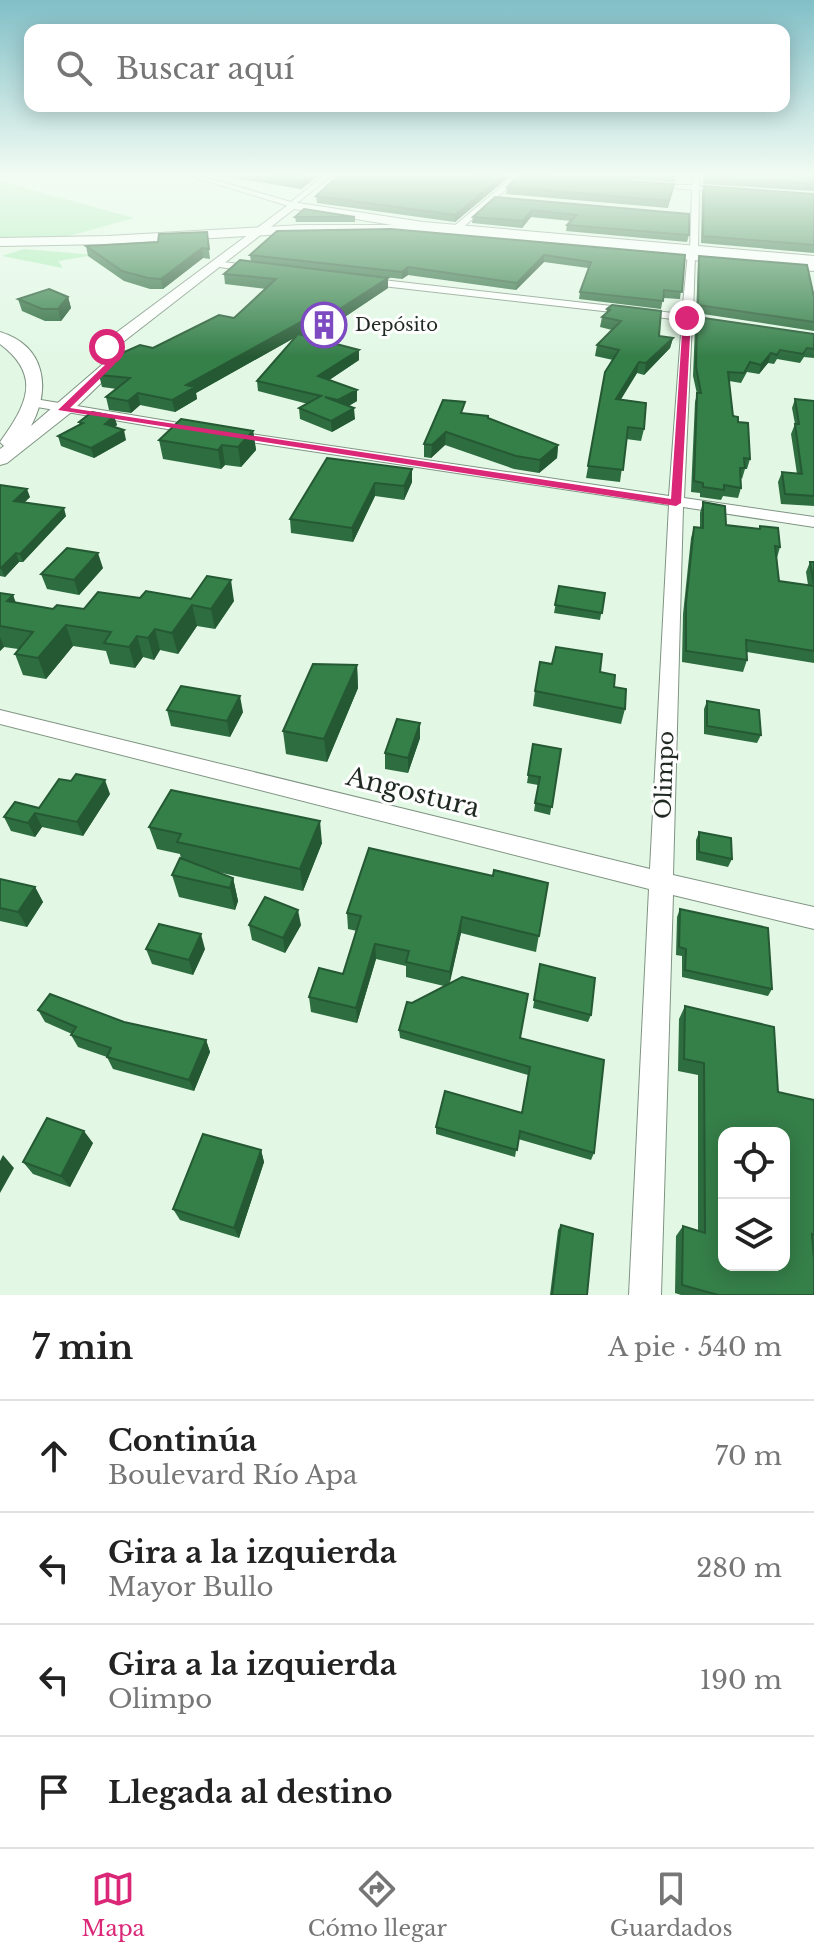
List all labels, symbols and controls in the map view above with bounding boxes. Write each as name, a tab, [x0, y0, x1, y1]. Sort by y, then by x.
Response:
search box	[24, 24, 790, 112]
icon: search	[52, 46, 96, 90]
text: Buscar aquí	[116, 50, 294, 87]
route end	[669, 300, 705, 336]
building icon: Depósito	[300, 301, 348, 349]
place label: Depósito	[355, 314, 438, 336]
route start	[89, 329, 125, 365]
street label: Olimpo	[649, 731, 680, 820]
street label: Angostura	[342, 760, 484, 824]
map controls	[718, 1127, 790, 1271]
button: locate	[718, 1127, 790, 1199]
button: layers	[718, 1199, 790, 1271]
text: 7 min	[32, 1326, 133, 1368]
text: A pie · 540 m	[608, 1331, 782, 1363]
text: Continúa	[108, 1422, 257, 1459]
icon: ahead	[32, 1434, 76, 1478]
text: 70 m	[715, 1440, 782, 1472]
text: Boulevard Río Apa	[108, 1459, 357, 1491]
text: Gira a la izquierda	[108, 1534, 397, 1571]
icon: left	[32, 1546, 76, 1590]
text: 280 m	[696, 1552, 782, 1584]
text: Mayor Bullo	[108, 1571, 274, 1603]
text: Gira a la izquierda	[108, 1646, 397, 1683]
icon: left	[32, 1658, 76, 1702]
text: 190 m	[700, 1664, 782, 1696]
text: Olimpo	[108, 1683, 212, 1715]
icon: arrive	[32, 1770, 76, 1814]
text: Llegada al destino	[108, 1774, 393, 1811]
tab: Mapa	[81, 1867, 145, 1942]
tab: Cómo llegar	[308, 1867, 447, 1942]
tab: Guardados	[610, 1867, 732, 1942]

